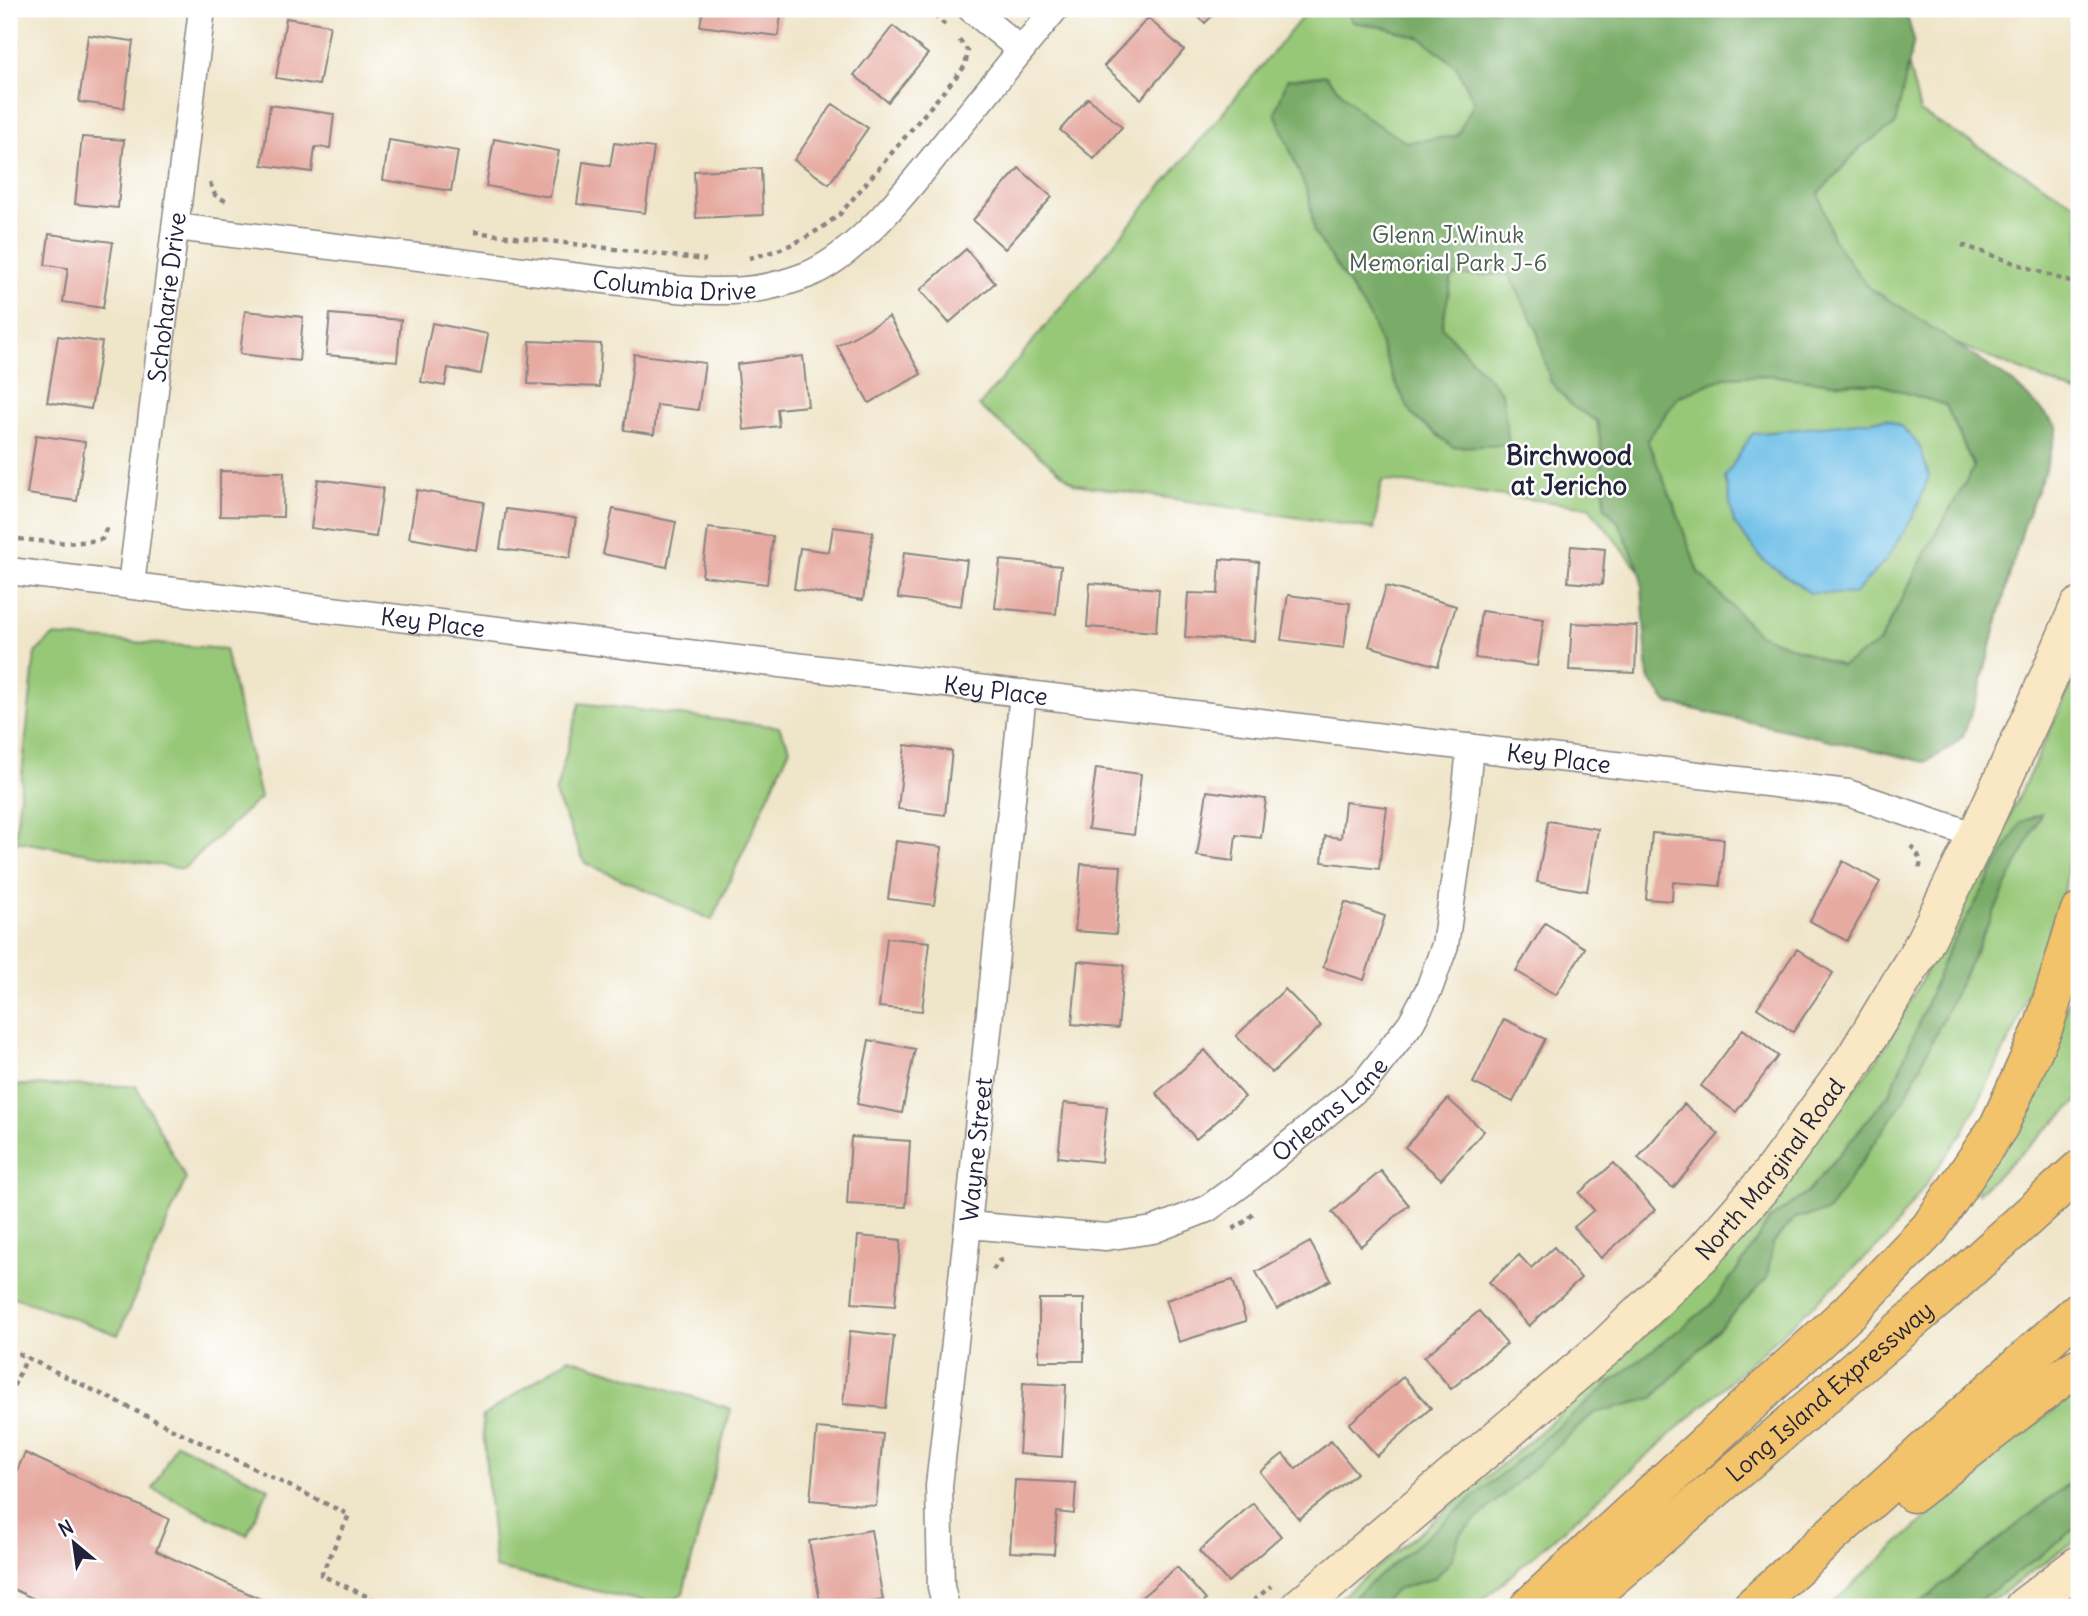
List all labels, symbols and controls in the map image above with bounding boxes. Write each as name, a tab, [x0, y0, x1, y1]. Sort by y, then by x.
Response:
street label: Schoharie Drive	[141, 210, 192, 384]
park label: Glenn J.Winuk Memorial Park J-6	[1349, 219, 1547, 277]
street label: Columbia Drive	[591, 264, 758, 306]
district label: Birchwood at Jericho	[1506, 439, 1632, 502]
street label: Key Place	[379, 601, 487, 643]
street label: Key Place	[942, 669, 1050, 711]
street label: Key Place	[1505, 737, 1613, 779]
street label: Orleans Lane	[1265, 1051, 1394, 1168]
street label: North Marginal Road	[1689, 1072, 1851, 1266]
street label: Wayne Street	[953, 1076, 998, 1223]
street label: Long Island Expressway	[1720, 1294, 1939, 1488]
north arrow	[38, 1508, 108, 1578]
text: N	[54, 1514, 77, 1542]

